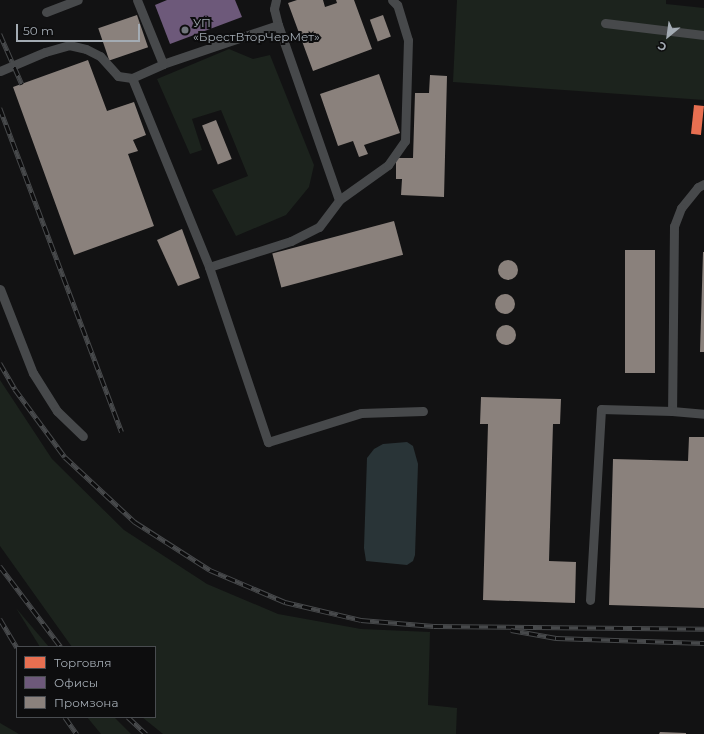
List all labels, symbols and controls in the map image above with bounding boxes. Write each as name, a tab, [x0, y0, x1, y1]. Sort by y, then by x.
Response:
scale bar	[18, 16, 142, 42]
place label: УП «БрестВторЧерМет»	[193, 16, 320, 44]
north arrow	[648, 16, 688, 56]
text: 50 m	[23, 23, 54, 38]
marker: УП «БрестВторЧерМет»	[180, 25, 190, 35]
text: С	[655, 38, 669, 55]
legend	[16, 646, 156, 718]
text: Торговля	[54, 655, 111, 670]
text: Офисы	[54, 675, 98, 690]
text: Промзона	[54, 695, 118, 710]

